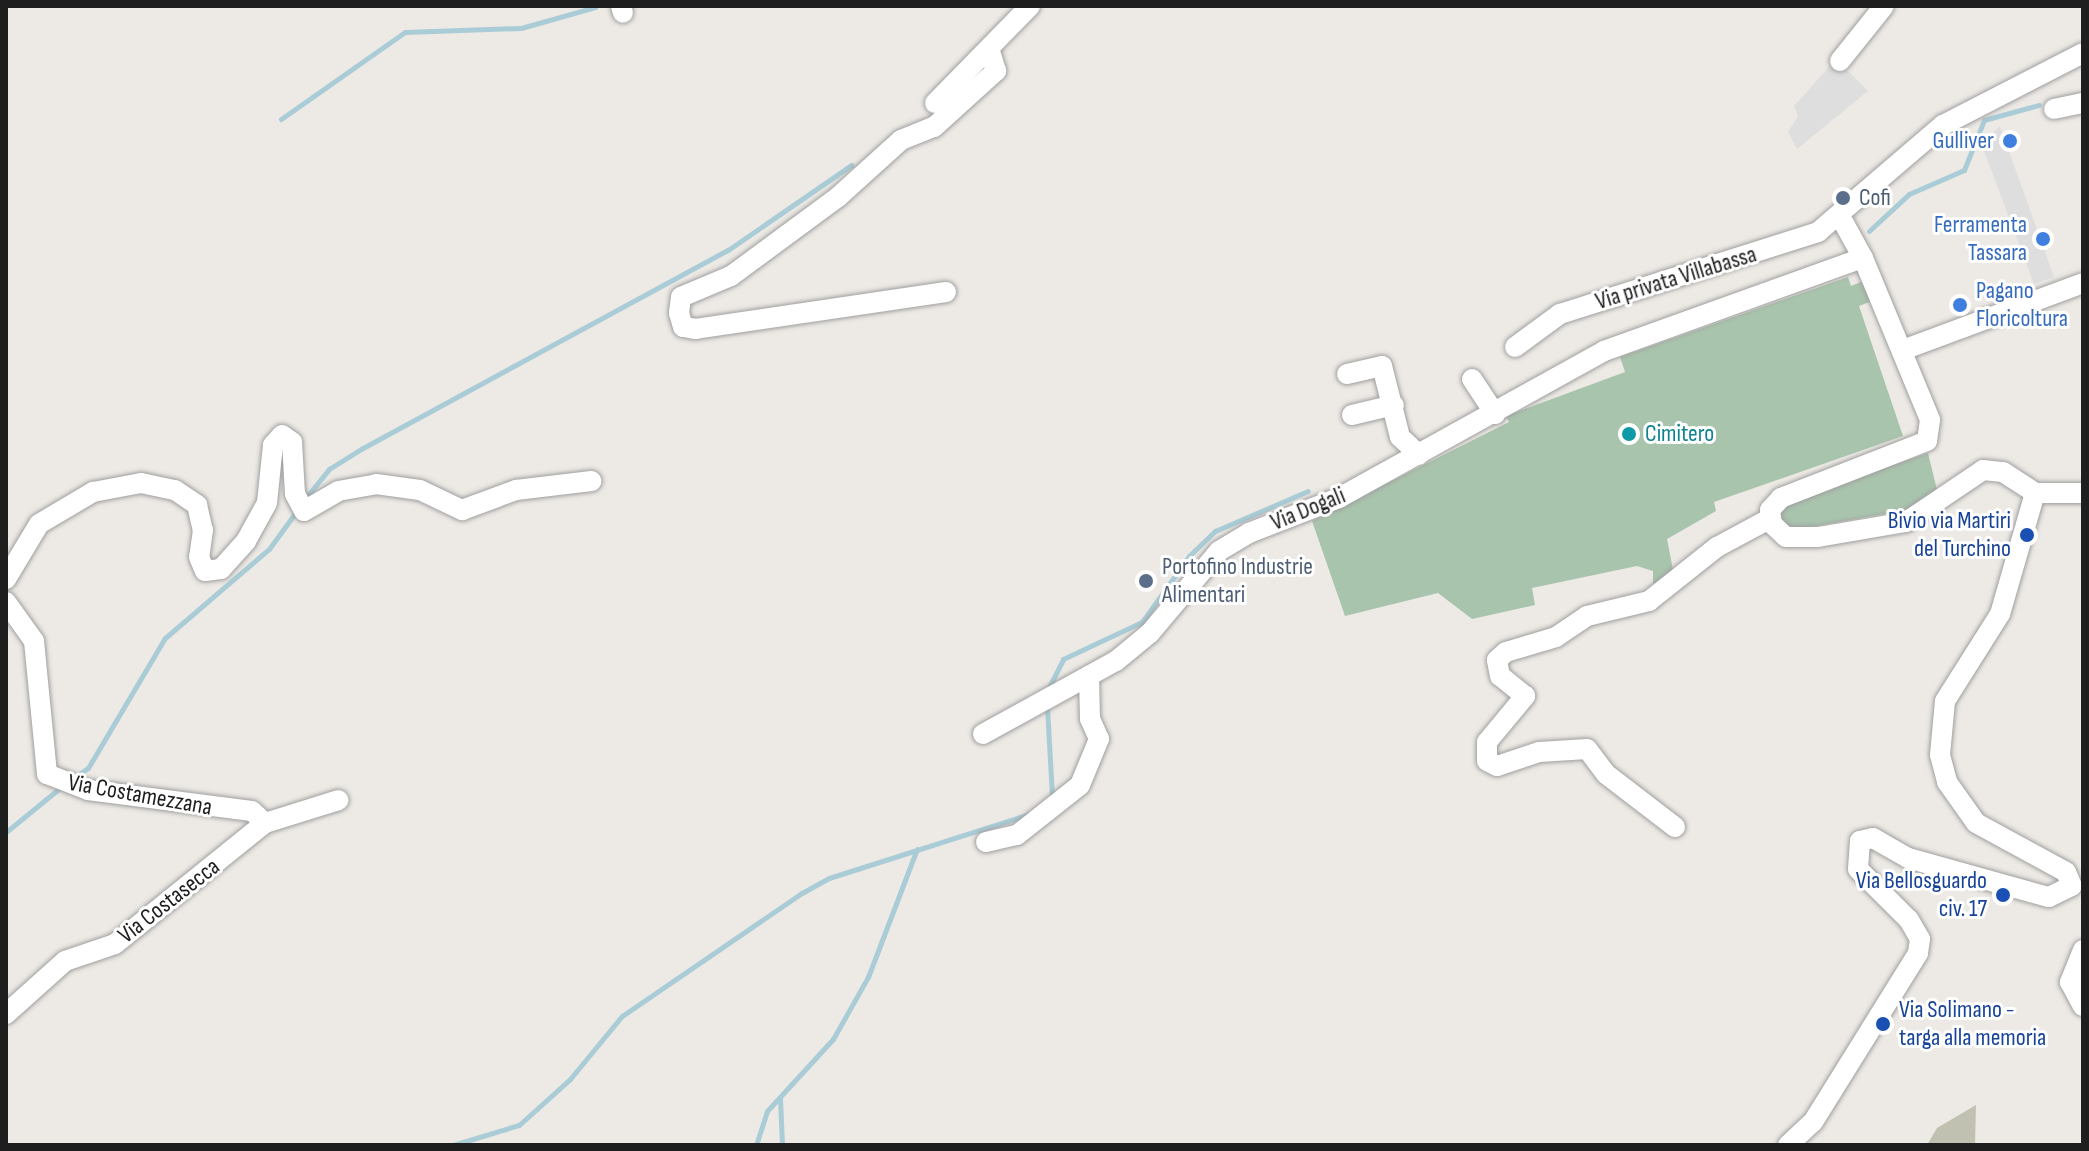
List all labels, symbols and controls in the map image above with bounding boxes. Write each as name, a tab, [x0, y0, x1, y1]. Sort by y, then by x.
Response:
place label: Gulliver	[1932, 127, 1994, 155]
marker: Gulliver	[2001, 132, 2019, 150]
place label: Cofi	[1859, 184, 1891, 212]
marker: Cofi	[1834, 189, 1852, 207]
place label: Ferramenta Tassara	[1934, 211, 2027, 267]
marker: Ferramenta Tassara	[2034, 230, 2052, 248]
street label: Via privata Villabassa	[1592, 240, 1760, 316]
place label: Pagano Floricoltura	[1976, 277, 2068, 333]
marker: Pagano Floricoltura	[1951, 296, 1969, 314]
place label: Cimitero	[1645, 420, 1714, 448]
marker: Cimitero	[1620, 425, 1638, 443]
street label: Via Dogali	[1266, 481, 1350, 537]
place label: Bivio via Martiri del Turchino	[1888, 507, 2011, 563]
marker: Bivio via Martiri del Turchino	[2018, 526, 2036, 544]
place label: Portofino Industrie Alimentari	[1162, 553, 1313, 609]
marker: Portofino Industrie Alimentari	[1137, 572, 1155, 590]
street label: Via Costamezzana	[66, 768, 214, 822]
street label: Via Costasecca	[112, 852, 226, 950]
place label: Via Bellosguardo civ. 17	[1856, 867, 1987, 923]
marker: Via Bellosguardo civ. 17	[1994, 886, 2012, 904]
place label: Via Solimano - targa alla memoria	[1899, 996, 2046, 1052]
marker: Via Solimano - targa alla memoria	[1874, 1015, 1892, 1033]

